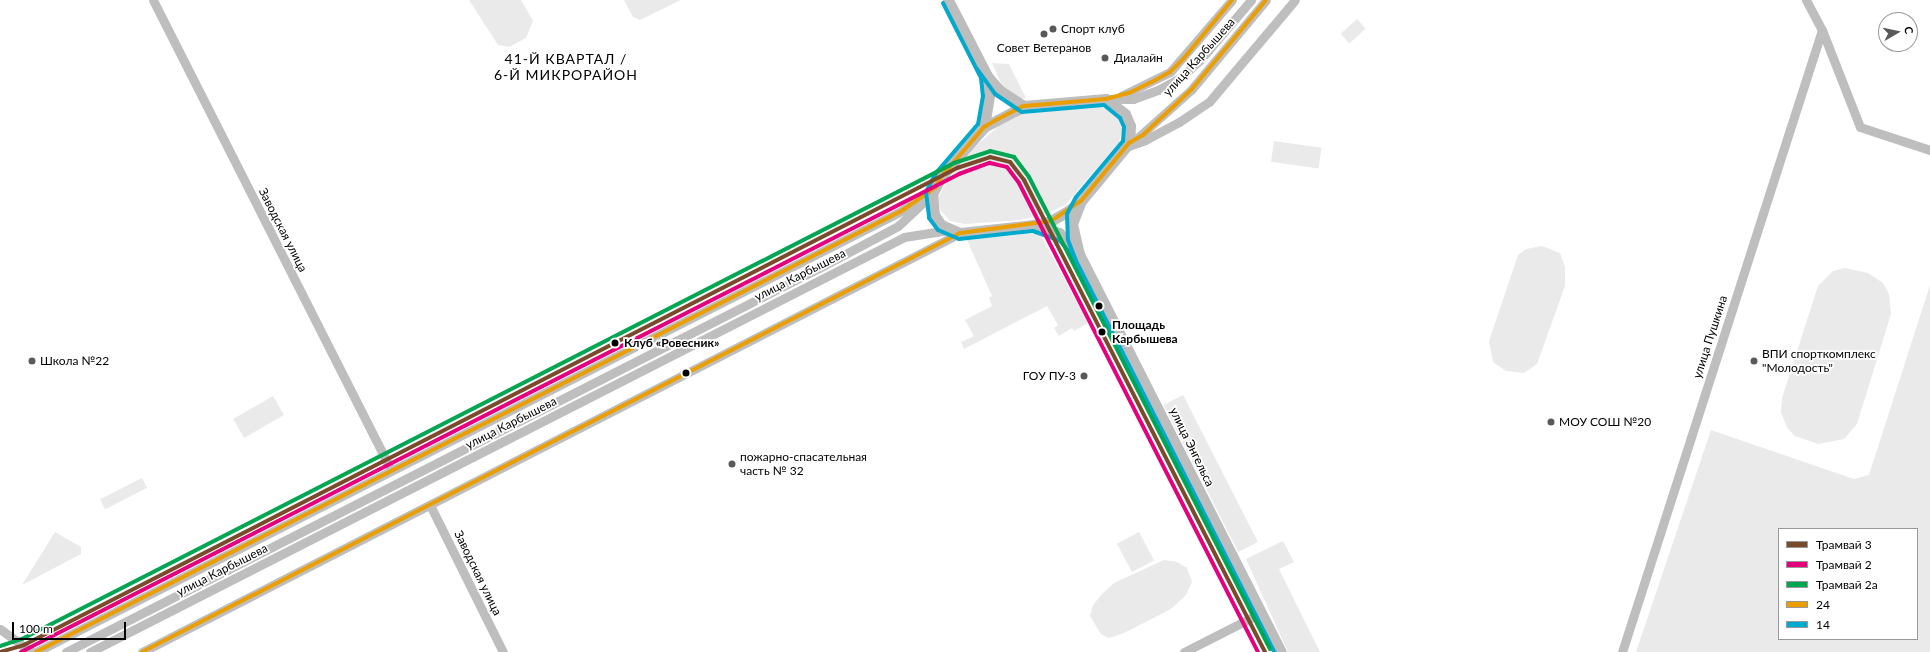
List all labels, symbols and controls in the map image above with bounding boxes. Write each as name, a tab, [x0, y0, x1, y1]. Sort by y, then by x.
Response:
north arrow	[1878, 12, 1918, 52]
street label: улица Карбышева	[1160, 15, 1238, 99]
place label: Спорт клуб	[1061, 22, 1125, 36]
marker: Спорт клуб	[1048, 24, 1058, 34]
text: С	[1902, 26, 1916, 35]
marker: Совет Ветеранов	[1039, 29, 1049, 39]
place label: Совет Ветеранов	[997, 41, 1091, 55]
district label: 41-Й КВАРТАЛ / 6-Й МИКРОРАЙОН	[494, 51, 638, 84]
place label: Диалайн	[1114, 51, 1163, 65]
marker: Диалайн	[1099, 52, 1111, 64]
street label: Заводская улица	[256, 186, 310, 274]
street label: улица Карбышева	[752, 246, 848, 304]
street label: улица Пушкина	[1690, 294, 1730, 380]
unlabelled marker	[1094, 301, 1104, 311]
place label: Площадь Карбышева	[1112, 318, 1178, 346]
marker: Площадь Карбышева	[1095, 325, 1109, 339]
marker: Клуб «Ровесник»	[608, 336, 622, 350]
place label: Клуб «Ровесник»	[624, 336, 719, 350]
place label: ВПИ спорткомплекс "Молодость"	[1762, 347, 1876, 375]
place label: Школа №22	[40, 354, 109, 368]
marker: Школа №22	[27, 356, 37, 366]
marker: ВПИ спорткомплекс "Молодость"	[1749, 356, 1759, 366]
unlabelled marker	[681, 368, 691, 378]
place label: ГОУ ПУ-3	[1023, 369, 1076, 383]
marker: ГОУ ПУ-3	[1079, 371, 1089, 381]
street label: улица Карбышева	[463, 394, 559, 452]
street label: улица Энгельса	[1167, 405, 1217, 489]
place label: МОУ СОШ №20	[1559, 415, 1651, 429]
marker: МОУ СОШ №20	[1546, 417, 1556, 427]
place label: пожарно-спасательная часть № 32	[740, 450, 867, 478]
marker: пожарно-спасательная часть № 32	[727, 459, 737, 469]
street label: Заводская улица	[451, 528, 505, 618]
legend	[1778, 528, 1918, 640]
text: Трамвай 3	[1816, 537, 1872, 552]
street label: улица Карбышева	[174, 541, 270, 599]
text: Трамвай 2	[1816, 557, 1872, 572]
text: Трамвай 2а	[1816, 577, 1878, 592]
text: 24	[1816, 597, 1830, 612]
scale bar	[14, 614, 128, 640]
text: 14	[1816, 617, 1830, 632]
text: 100 m	[19, 621, 53, 636]

